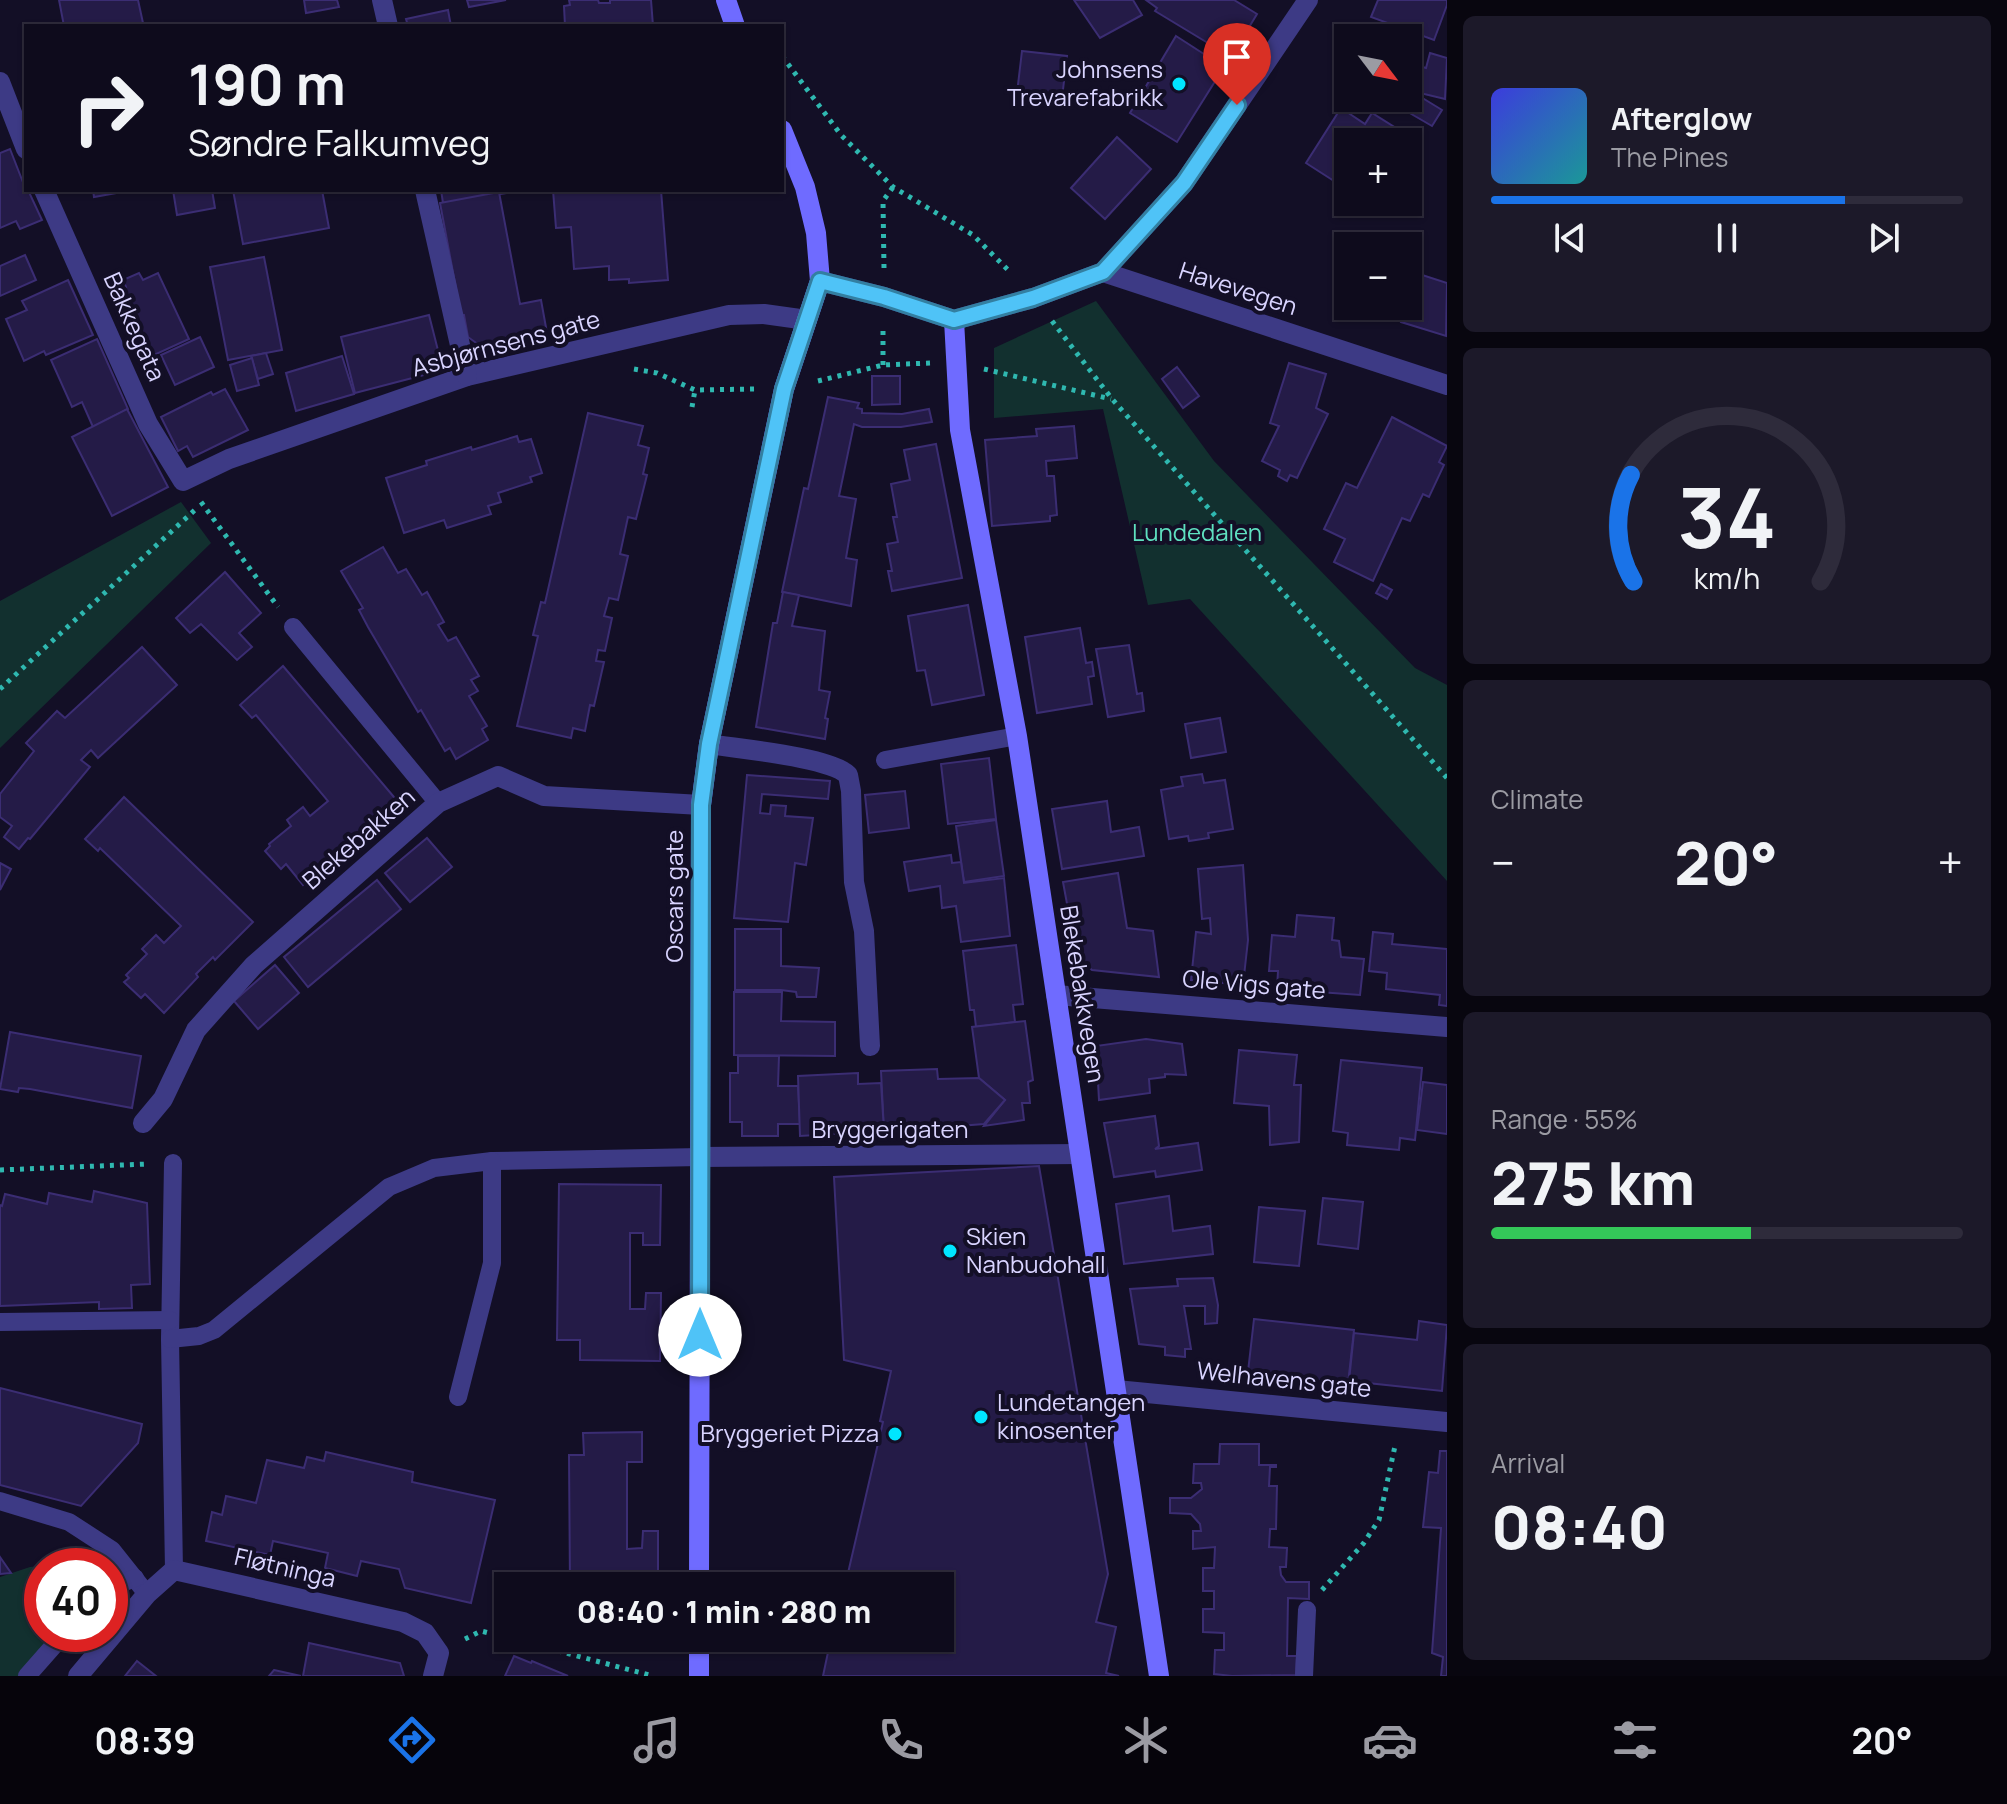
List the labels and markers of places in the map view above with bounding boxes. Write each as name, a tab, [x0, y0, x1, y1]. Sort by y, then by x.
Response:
pin	[1203, 23, 1271, 105]
place label: Johnsens Trevarefabrikk	[1007, 52, 1164, 113]
marker: Johnsens Trevarefabrikk	[1170, 75, 1188, 93]
place label: Skien Nanbudohall	[966, 1219, 1106, 1280]
marker: Skien Nanbudohall	[941, 1242, 959, 1260]
place label: Lundetangen kinosenter	[997, 1385, 1145, 1446]
marker: Lundetangen kinosenter	[972, 1408, 990, 1426]
place label: Bryggeriet Pizza	[700, 1416, 879, 1449]
marker: Bryggeriet Pizza	[886, 1425, 904, 1443]

